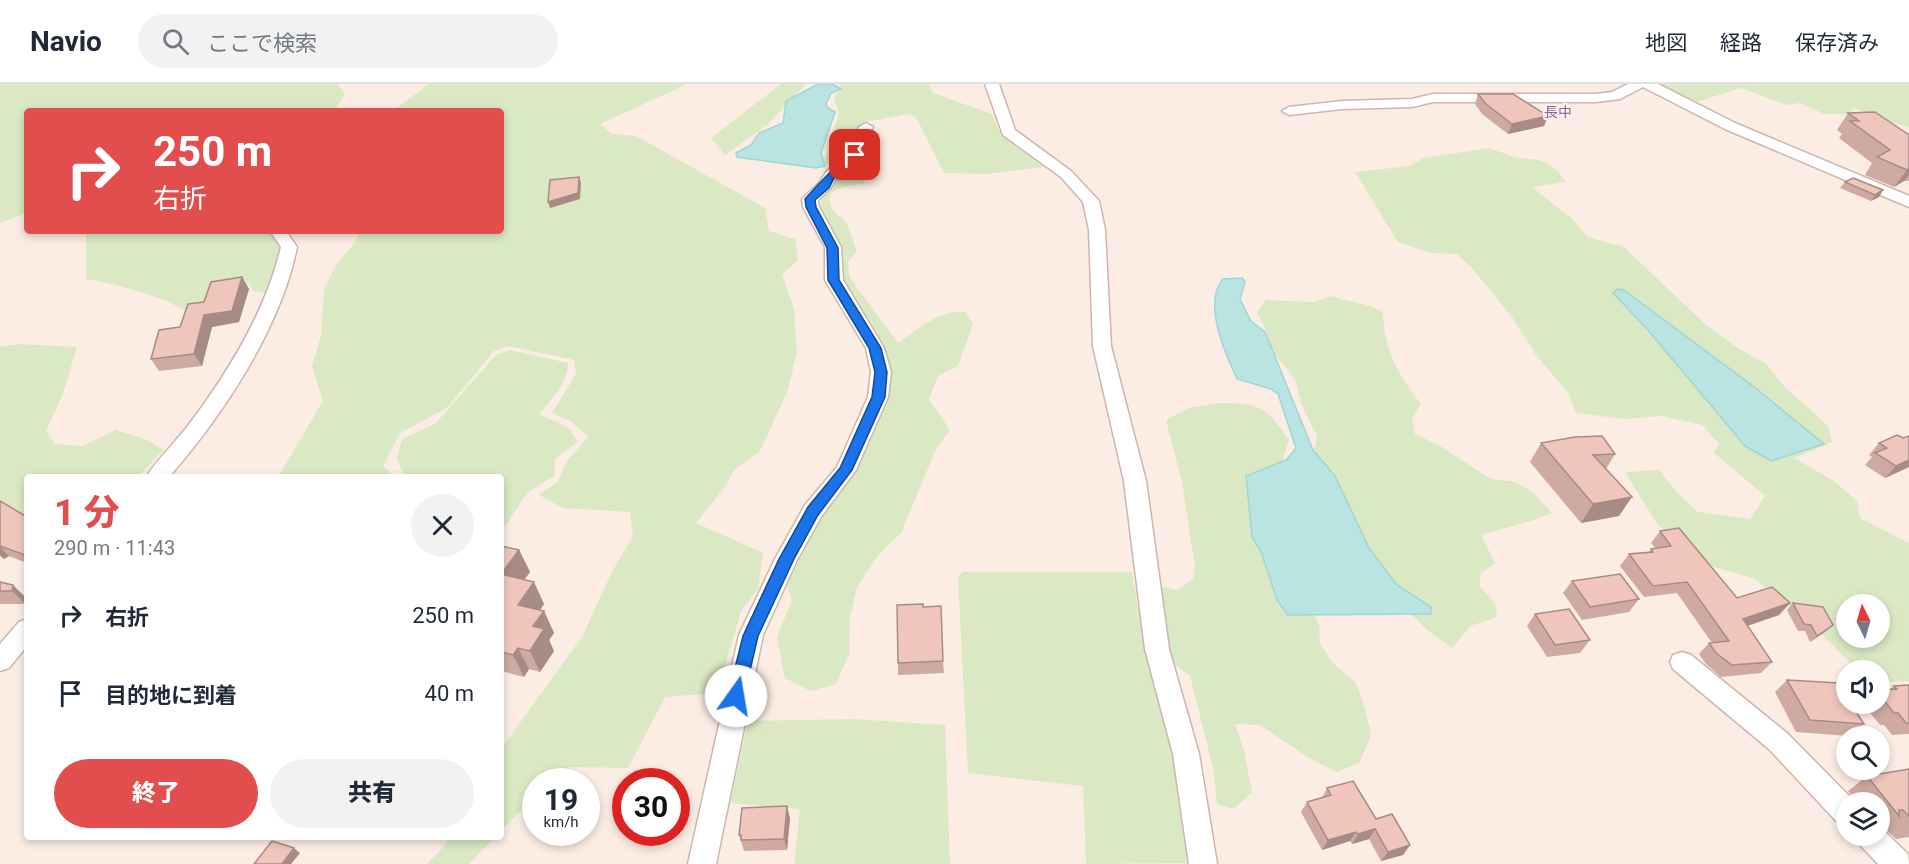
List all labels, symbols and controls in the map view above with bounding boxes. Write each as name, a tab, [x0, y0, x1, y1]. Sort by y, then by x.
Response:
search box	[138, 14, 558, 68]
text: Navio	[30, 25, 102, 58]
icon: search	[159, 25, 192, 58]
text: ここで検索	[207, 31, 317, 56]
text: 地図	[1645, 31, 1687, 55]
text: 経路	[1720, 31, 1762, 55]
text: 保存済み	[1795, 31, 1879, 55]
district label: 長中	[1544, 104, 1572, 120]
text: 250 m	[153, 127, 272, 176]
pin	[829, 129, 880, 180]
icon: right	[54, 132, 132, 210]
icon: arrive	[838, 138, 871, 171]
text: 右折	[153, 183, 207, 215]
text: 1 分	[54, 492, 120, 534]
button: close	[411, 494, 474, 557]
text: 290 m · 11:43	[54, 536, 175, 560]
north arrow	[1836, 594, 1890, 648]
map controls	[1836, 594, 1890, 846]
icon: right	[54, 599, 87, 632]
text: 250 m	[412, 603, 474, 628]
text: 右折	[105, 605, 149, 630]
button: sound	[1836, 660, 1890, 714]
position arrow	[704, 664, 768, 728]
icon: arrive	[54, 677, 87, 710]
text: 40 m	[425, 681, 474, 706]
text: 目的地に到着	[105, 683, 237, 708]
button: search	[1836, 726, 1890, 780]
button: 終了	[54, 759, 258, 828]
button: 共有	[270, 759, 474, 828]
speed limit sign: 30	[612, 768, 690, 846]
text: 19	[544, 782, 578, 817]
button: layers	[1836, 792, 1890, 846]
text: km/h	[543, 813, 579, 831]

